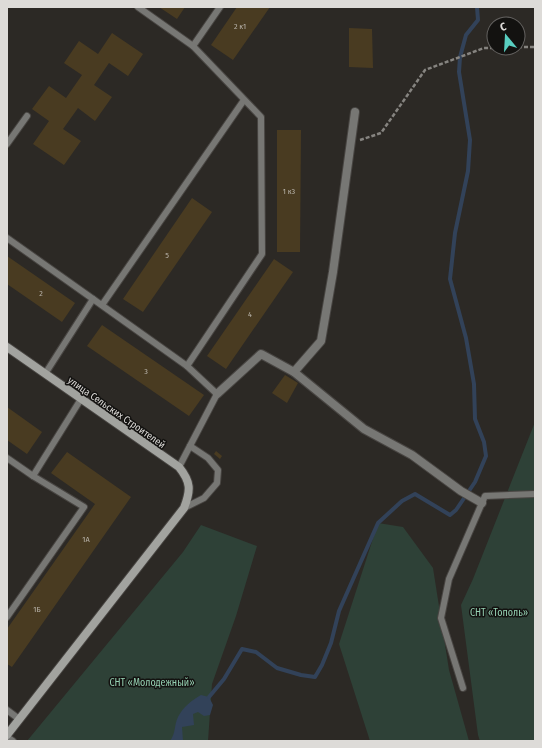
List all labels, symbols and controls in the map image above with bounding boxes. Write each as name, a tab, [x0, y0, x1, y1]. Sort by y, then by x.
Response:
north arrow	[486, 16, 526, 56]
text: С	[498, 20, 508, 34]
house number: 2 к1	[234, 22, 246, 31]
house number: 1 к3	[283, 187, 296, 196]
house number: 5	[165, 251, 169, 260]
house number: 2	[39, 289, 43, 298]
house number: 4	[248, 310, 252, 319]
house number: 3	[144, 367, 148, 376]
street label: улица Сельских Строителей	[65, 374, 168, 451]
house number: 1А	[82, 535, 90, 544]
house number: 1Б	[33, 605, 41, 614]
park label: СНТ «Тополь»	[470, 607, 528, 619]
park label: СНТ «Молодежный»	[109, 677, 195, 689]

